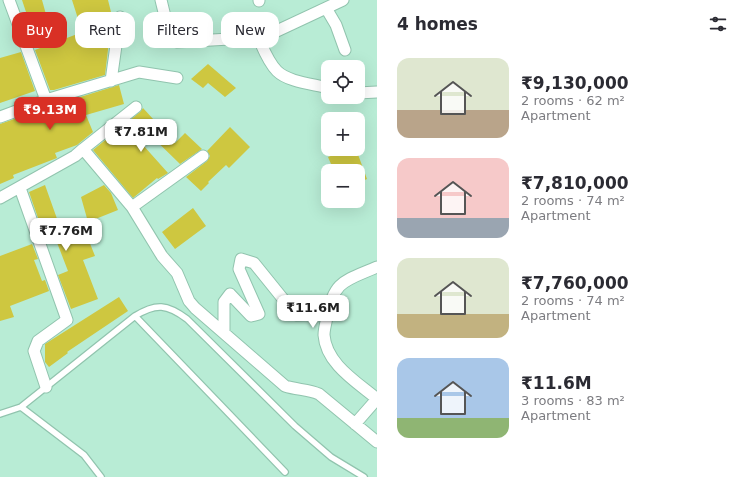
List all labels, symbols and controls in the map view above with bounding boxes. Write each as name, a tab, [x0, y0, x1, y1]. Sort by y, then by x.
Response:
chip: Buy	[12, 12, 67, 48]
chip: Rent	[75, 12, 135, 48]
chip: Filters	[143, 12, 213, 48]
chip: New	[221, 12, 279, 48]
icon: filters	[707, 13, 729, 35]
text: 4 homes	[397, 14, 478, 34]
map controls	[321, 60, 365, 208]
button: locate	[321, 60, 365, 104]
text: ₹9,130,000	[521, 73, 629, 93]
icon: home	[429, 74, 477, 122]
text: 2 rooms · 62 m²	[521, 93, 625, 108]
pin: ₹9.13M	[17, 97, 83, 131]
text: ₹9.13M	[23, 102, 77, 117]
text: Apartment	[521, 108, 591, 123]
button: +	[321, 112, 365, 156]
pin: ₹7.81M	[108, 119, 174, 153]
text: ₹7.81M	[114, 124, 168, 139]
button: −	[321, 164, 365, 208]
text: ₹7,810,000	[521, 173, 629, 193]
icon: home	[429, 174, 477, 222]
text: 2 rooms · 74 m²	[521, 193, 625, 208]
text: Apartment	[521, 208, 591, 223]
pin: ₹7.76M	[33, 218, 99, 252]
text: ₹7.76M	[39, 223, 93, 238]
text: ₹7,760,000	[521, 273, 629, 293]
icon: home	[429, 274, 477, 322]
text: 2 rooms · 74 m²	[521, 293, 625, 308]
pin: ₹11.6M	[280, 295, 346, 329]
text: ₹11.6M	[286, 300, 340, 315]
text: Apartment	[521, 308, 591, 323]
text: ₹11.6M	[521, 373, 592, 393]
icon: home	[429, 374, 477, 422]
text: 3 rooms · 83 m²	[521, 393, 625, 408]
text: Apartment	[521, 408, 591, 423]

